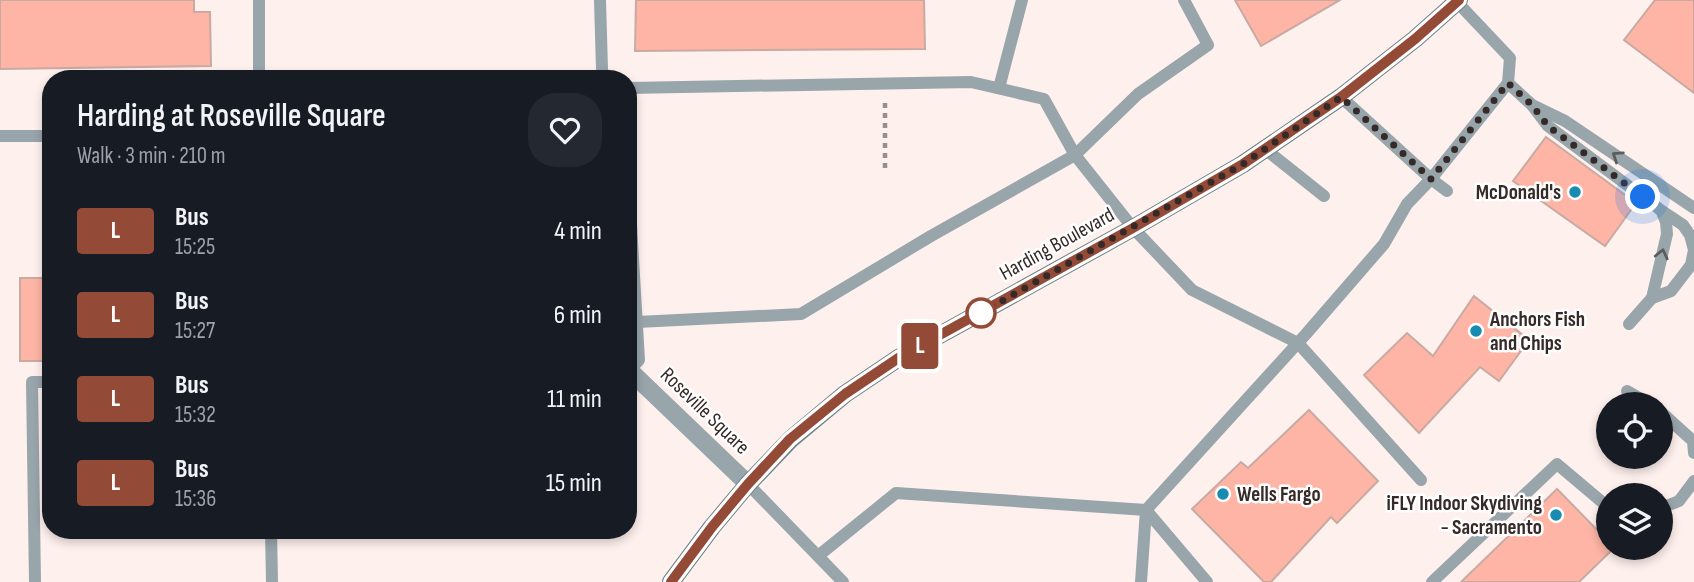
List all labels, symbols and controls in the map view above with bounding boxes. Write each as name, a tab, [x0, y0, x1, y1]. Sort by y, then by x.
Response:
button: heart	[528, 93, 602, 167]
text: Harding at Roseville Square	[77, 96, 386, 136]
text: Walk · 3 min · 210 m	[77, 142, 226, 170]
one-way arrow	[1612, 152, 1625, 164]
your location	[1625, 179, 1660, 214]
place label: McDonald's	[1476, 180, 1561, 205]
marker: McDonald's	[1567, 184, 1583, 200]
text: Bus	[175, 202, 209, 233]
street label: Harding Boulevard	[995, 202, 1119, 286]
text: L	[111, 216, 120, 245]
text: 4 min	[554, 216, 602, 247]
text: 15:25	[175, 233, 215, 261]
one-way arrow	[1654, 249, 1669, 261]
text: Bus	[175, 286, 209, 317]
unlabelled marker	[966, 298, 996, 328]
text: L	[111, 300, 120, 329]
text: 6 min	[554, 300, 602, 331]
place label: Anchors Fish and Chips	[1489, 307, 1585, 356]
text: 15:27	[175, 317, 215, 345]
line badge: L	[897, 323, 943, 369]
marker: Anchors Fish and Chips	[1468, 323, 1484, 339]
text: L	[915, 331, 925, 360]
street label: Roseville Square	[655, 362, 755, 460]
text: Bus	[175, 370, 209, 401]
text: L	[111, 384, 120, 413]
text: 11 min	[547, 384, 602, 415]
map controls	[1596, 392, 1673, 560]
button: locate	[1596, 392, 1673, 469]
text: 15:32	[175, 401, 216, 429]
text: Bus	[175, 454, 209, 485]
text: L	[111, 468, 120, 497]
text: 15 min	[546, 468, 602, 499]
place label: Wells Fargo	[1237, 482, 1321, 507]
button: layers	[1596, 483, 1673, 560]
text: 15:36	[175, 485, 216, 513]
marker: Wells Fargo	[1215, 486, 1231, 502]
place label: iFLY Indoor Skydiving - Sacramento	[1386, 491, 1542, 540]
marker: iFLY Indoor Skydiving - Sacramento	[1548, 507, 1564, 523]

